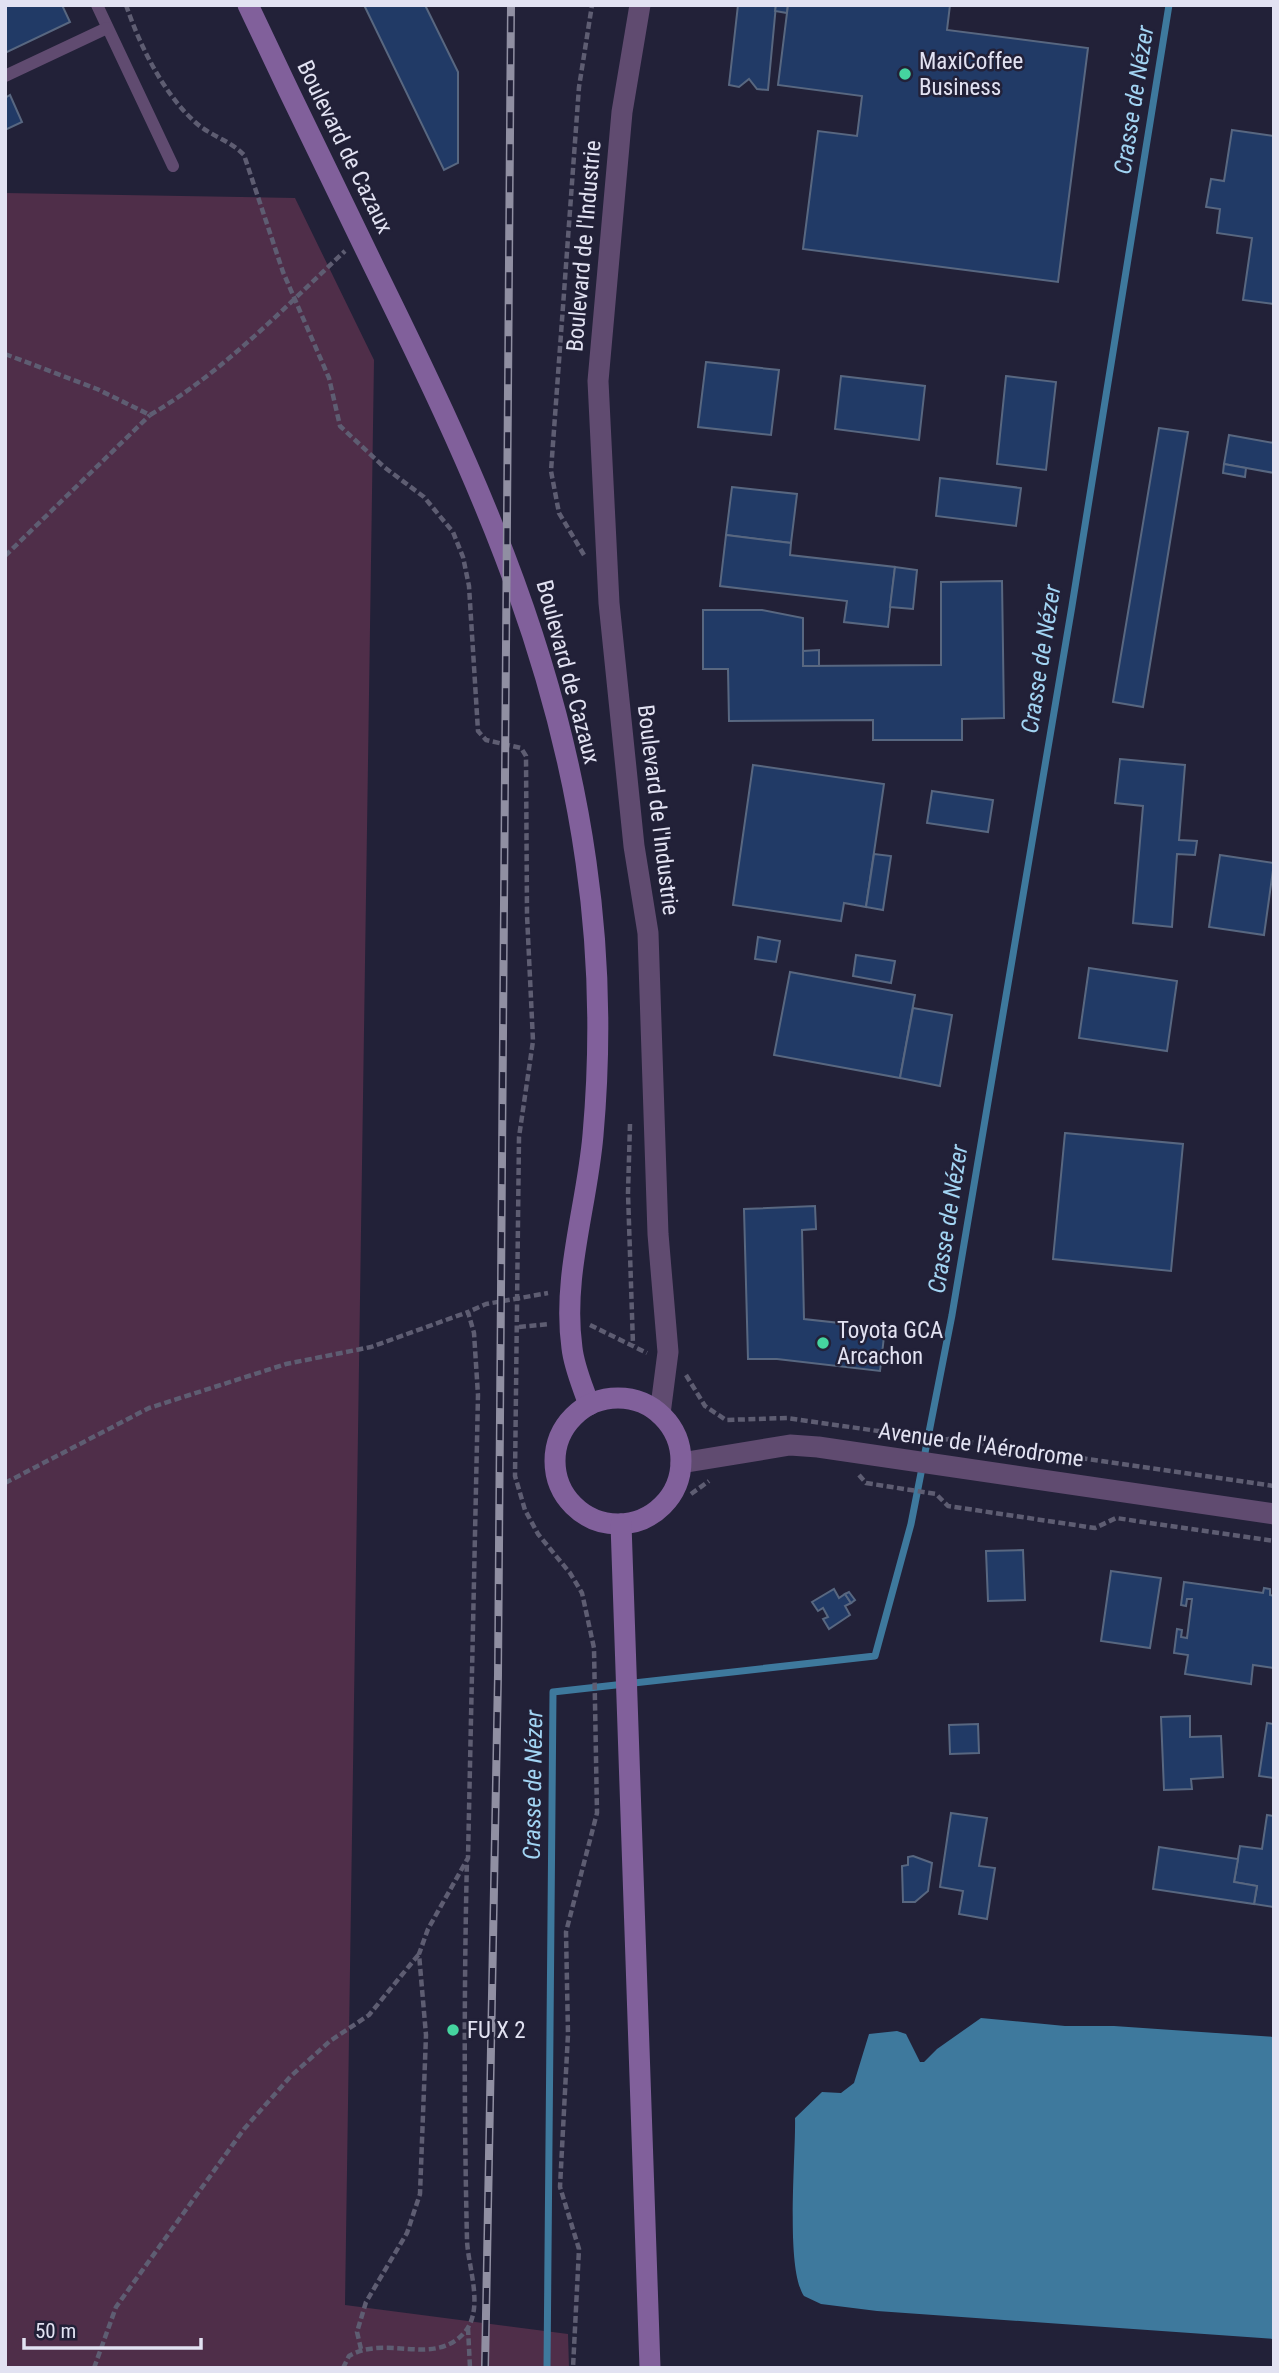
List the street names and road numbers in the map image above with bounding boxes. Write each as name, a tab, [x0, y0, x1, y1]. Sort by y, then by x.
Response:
street label: Boulevard de Cazaux	[291, 56, 399, 238]
street label: Boulevard de l'Industrie	[561, 139, 607, 353]
street label: Boulevard de Cazaux	[530, 577, 606, 767]
street label: Boulevard de l'Industrie	[632, 703, 684, 917]
street label: Avenue de l'Aérodrome	[877, 1417, 1085, 1473]

